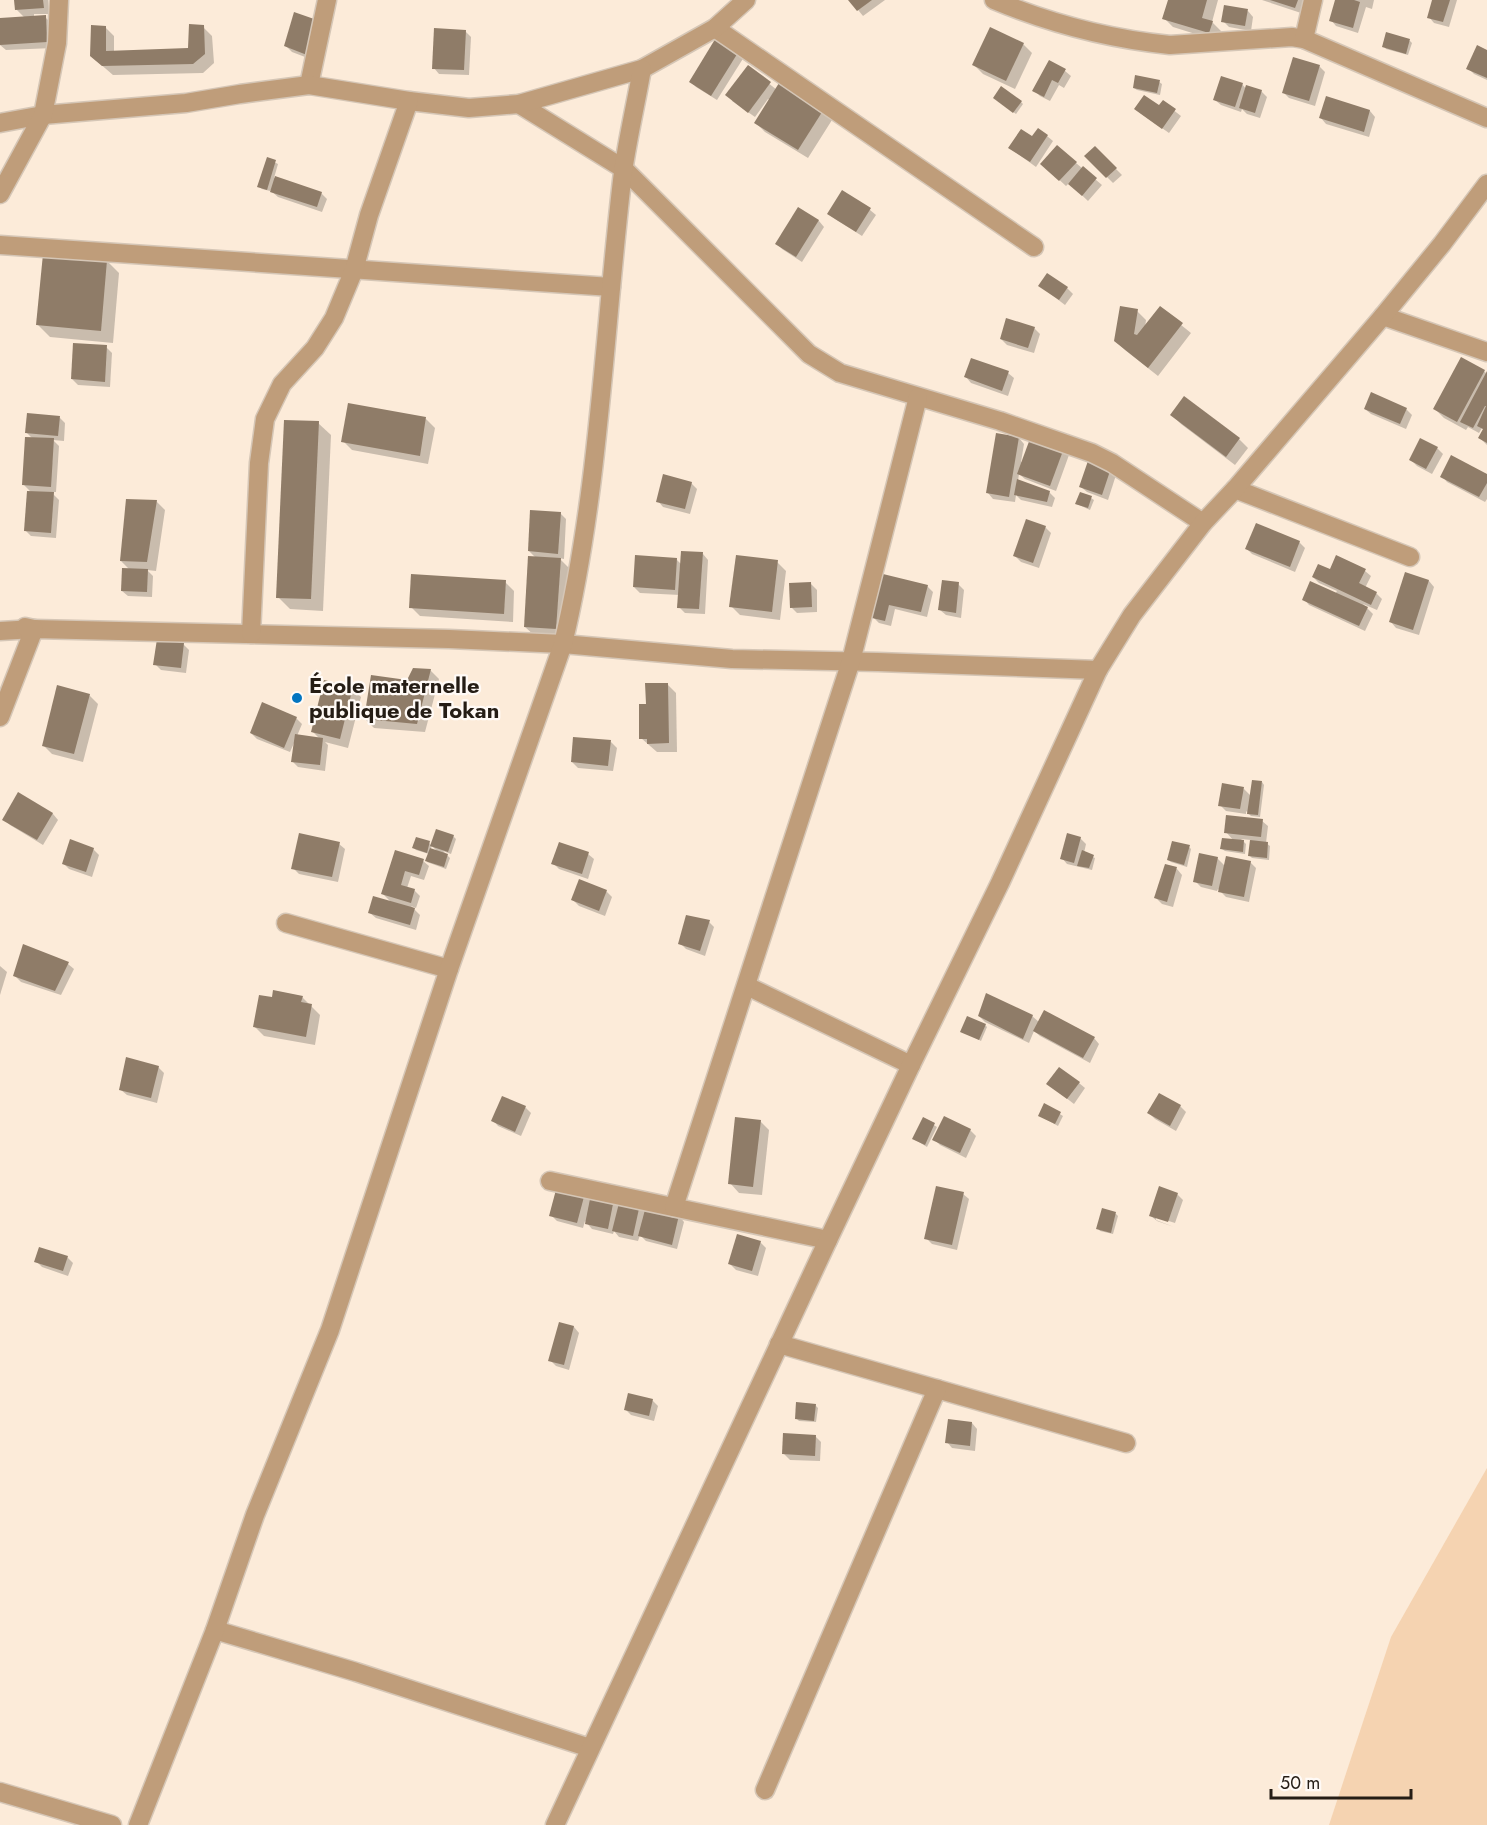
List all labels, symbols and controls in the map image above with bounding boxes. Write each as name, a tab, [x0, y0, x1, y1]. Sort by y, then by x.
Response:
place label: École maternelle publique de Tokan	[309, 669, 499, 726]
marker: École maternelle publique de Tokan	[290, 691, 304, 705]
scale bar	[1271, 1762, 1410, 1800]
text: 50 m	[1280, 1770, 1320, 1796]

